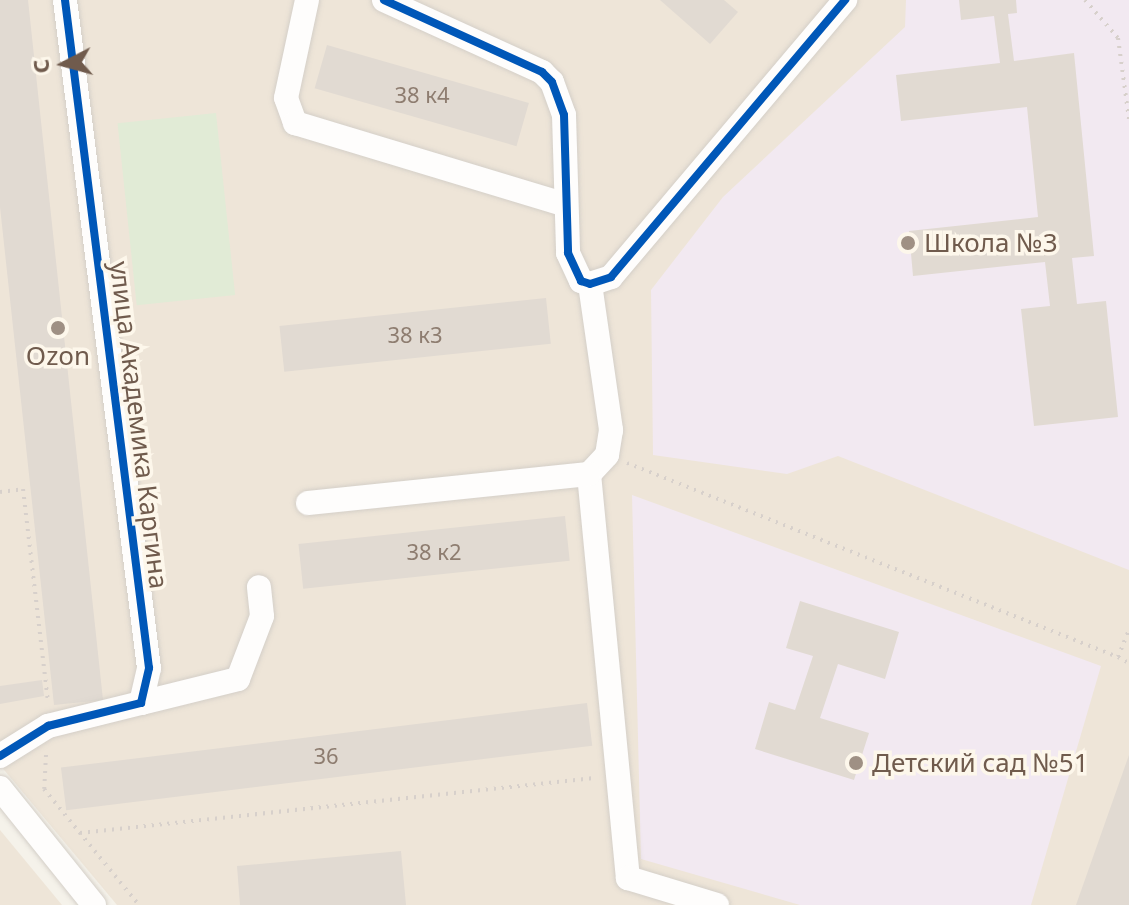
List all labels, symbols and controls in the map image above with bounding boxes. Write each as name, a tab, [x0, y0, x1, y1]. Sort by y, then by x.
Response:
north arrow	[24, 24, 104, 104]
text: С	[24, 58, 56, 75]
house number: 38 к4	[394, 82, 450, 108]
place label: Школа №3	[924, 227, 1058, 259]
marker: Школа №3	[899, 234, 917, 252]
street label: улица Академика Каргина	[103, 259, 175, 591]
marker: Ozon	[49, 319, 67, 337]
house number: 38 к3	[387, 322, 443, 348]
place label: Ozon	[26, 340, 90, 372]
house number: 38 к2	[406, 539, 462, 565]
house number: 36	[313, 743, 339, 769]
place label: Детский сад №51	[872, 747, 1089, 779]
marker: Детский сад №51	[847, 754, 865, 772]

